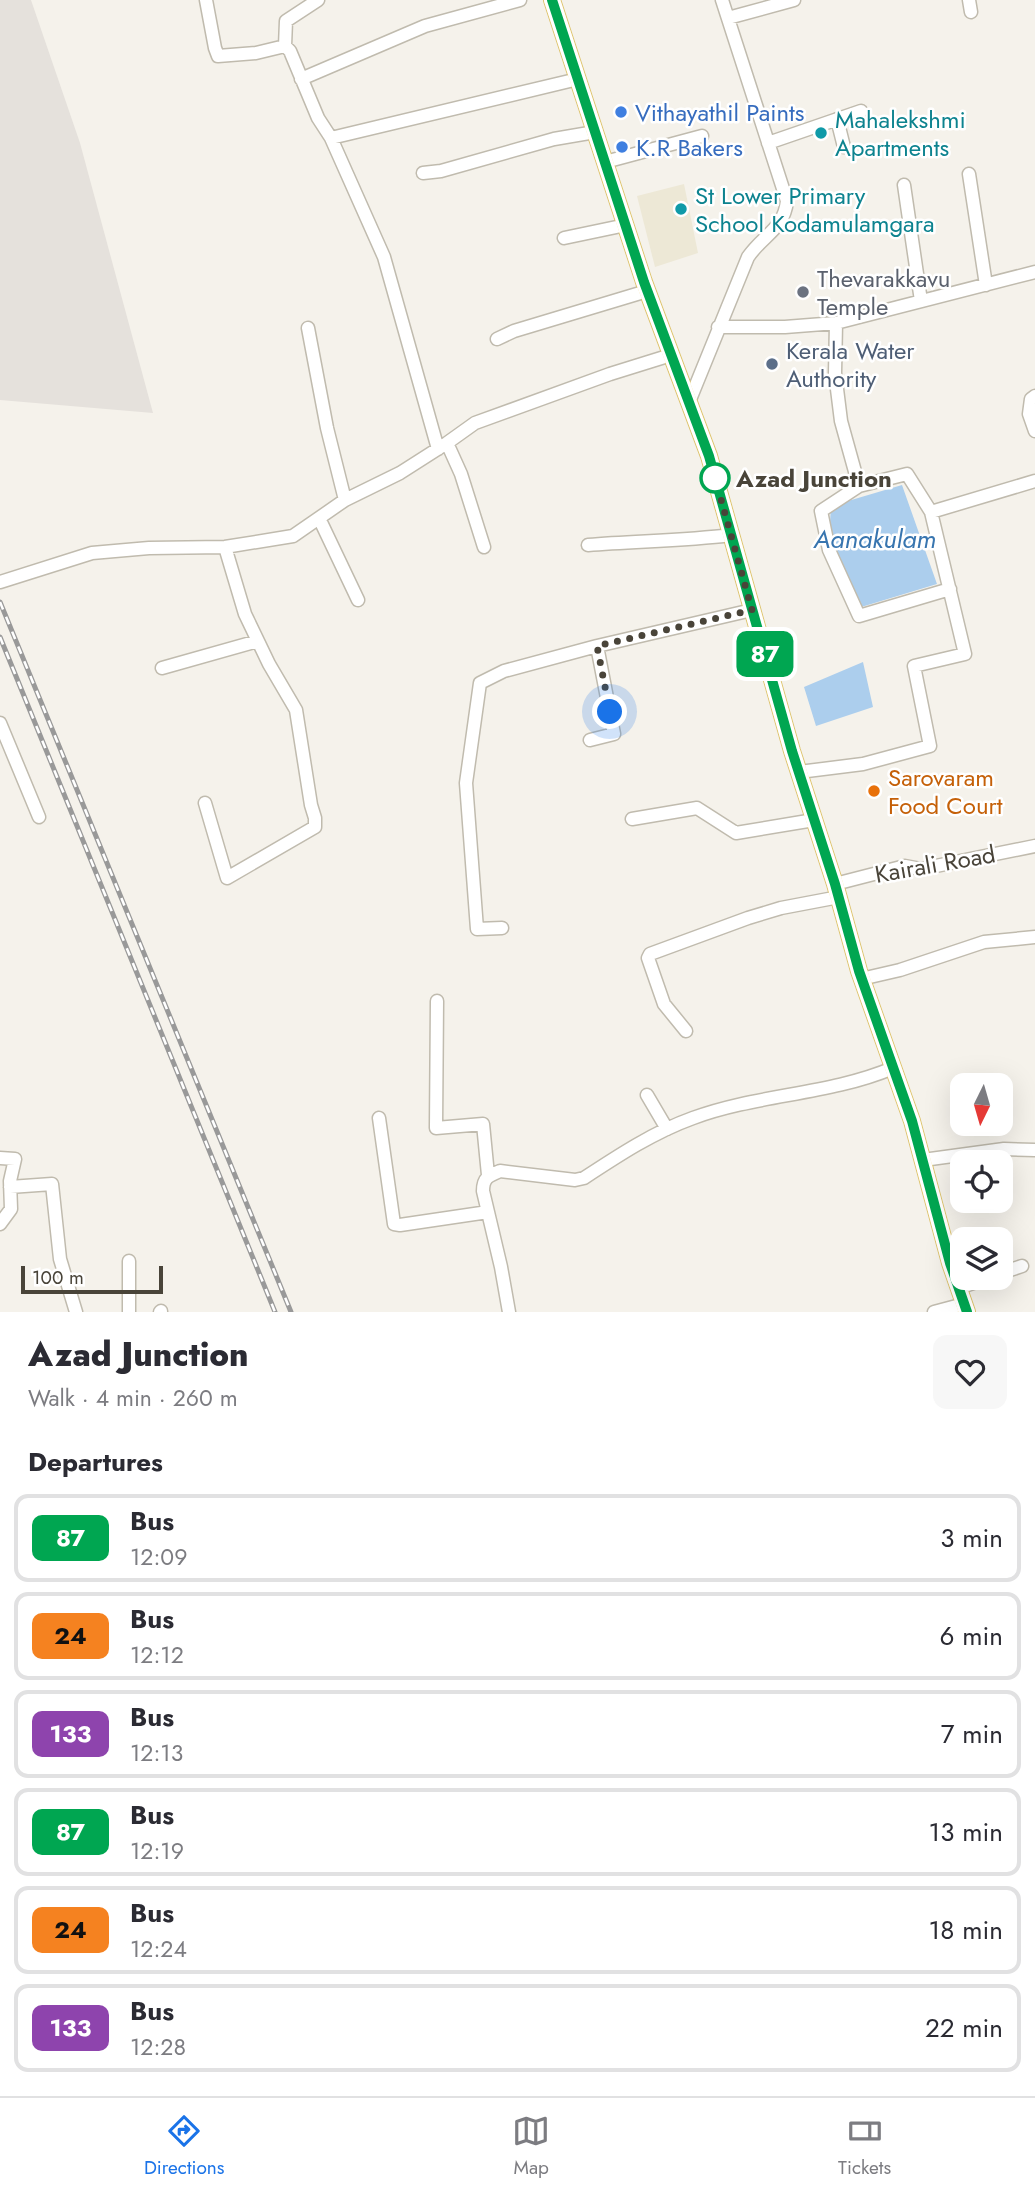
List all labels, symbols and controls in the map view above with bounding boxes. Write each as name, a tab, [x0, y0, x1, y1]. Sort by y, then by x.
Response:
place label: Vithayathil Paints	[635, 95, 805, 130]
place label: Mahalekshmi Apartments	[835, 102, 966, 165]
marker: Vithayathil Paints	[613, 104, 629, 120]
marker: Mahalekshmi Apartments	[813, 125, 829, 141]
place label: K.R Bakers	[636, 130, 743, 165]
marker: K.R Bakers	[614, 139, 630, 155]
place label: St Lower Primary School Kodamulamgara	[695, 178, 934, 241]
marker: St Lower Primary School Kodamulamgara	[673, 201, 689, 217]
place label: Thevarakkavu Temple	[817, 261, 950, 324]
marker: Thevarakkavu Temple	[795, 284, 811, 300]
place label: Kerala Water Authority	[786, 333, 915, 396]
marker: Kerala Water Authority	[764, 356, 780, 372]
place label: Azad Junction	[735, 461, 892, 496]
marker: Azad Junction	[700, 463, 730, 493]
water label: Aanakulam	[813, 520, 936, 558]
line badge: 87	[734, 631, 796, 677]
text: 87	[750, 636, 780, 671]
your location	[592, 694, 627, 729]
place label: Sarovaram Food Court	[888, 760, 1003, 823]
marker: Sarovaram Food Court	[866, 783, 882, 799]
street label: Kairali Road	[872, 836, 998, 892]
north arrow	[950, 1073, 1013, 1136]
map controls	[950, 1073, 1013, 1290]
button: locate	[950, 1150, 1013, 1213]
button: layers	[950, 1227, 1013, 1290]
scale bar	[21, 1263, 163, 1295]
text: 100 m	[32, 1264, 84, 1291]
text: Azad Junction	[28, 1331, 249, 1378]
button: heart	[933, 1335, 1007, 1409]
text: Walk · 4 min · 260 m	[28, 1381, 238, 1415]
text: Departures	[28, 1443, 163, 1481]
text: Bus	[130, 1502, 174, 1540]
text: 3 min	[940, 1519, 1003, 1557]
text: 87	[56, 1520, 85, 1555]
text: 12:09	[130, 1540, 187, 1574]
text: Bus	[130, 1600, 174, 1638]
text: 6 min	[940, 1617, 1003, 1655]
text: 24	[54, 1618, 87, 1653]
text: 12:12	[130, 1638, 184, 1672]
text: Bus	[130, 1698, 174, 1736]
text: 7 min	[941, 1715, 1003, 1753]
text: 133	[49, 1716, 92, 1751]
text: 12:13	[130, 1736, 183, 1770]
text: Bus	[130, 1796, 174, 1834]
text: 13 min	[929, 1813, 1003, 1851]
text: 87	[56, 1814, 85, 1849]
text: 12:19	[130, 1834, 184, 1868]
text: Bus	[130, 1894, 174, 1932]
text: 18 min	[929, 1911, 1003, 1949]
text: 24	[54, 1912, 87, 1947]
text: 12:24	[130, 1932, 187, 1966]
text: Bus	[130, 1992, 174, 2030]
text: 22 min	[925, 2009, 1003, 2047]
text: 133	[49, 2010, 92, 2045]
text: 12:28	[130, 2030, 186, 2064]
tab: Directions	[144, 2112, 224, 2181]
tab: Map	[512, 2112, 550, 2181]
tab: Tickets	[838, 2112, 891, 2181]

